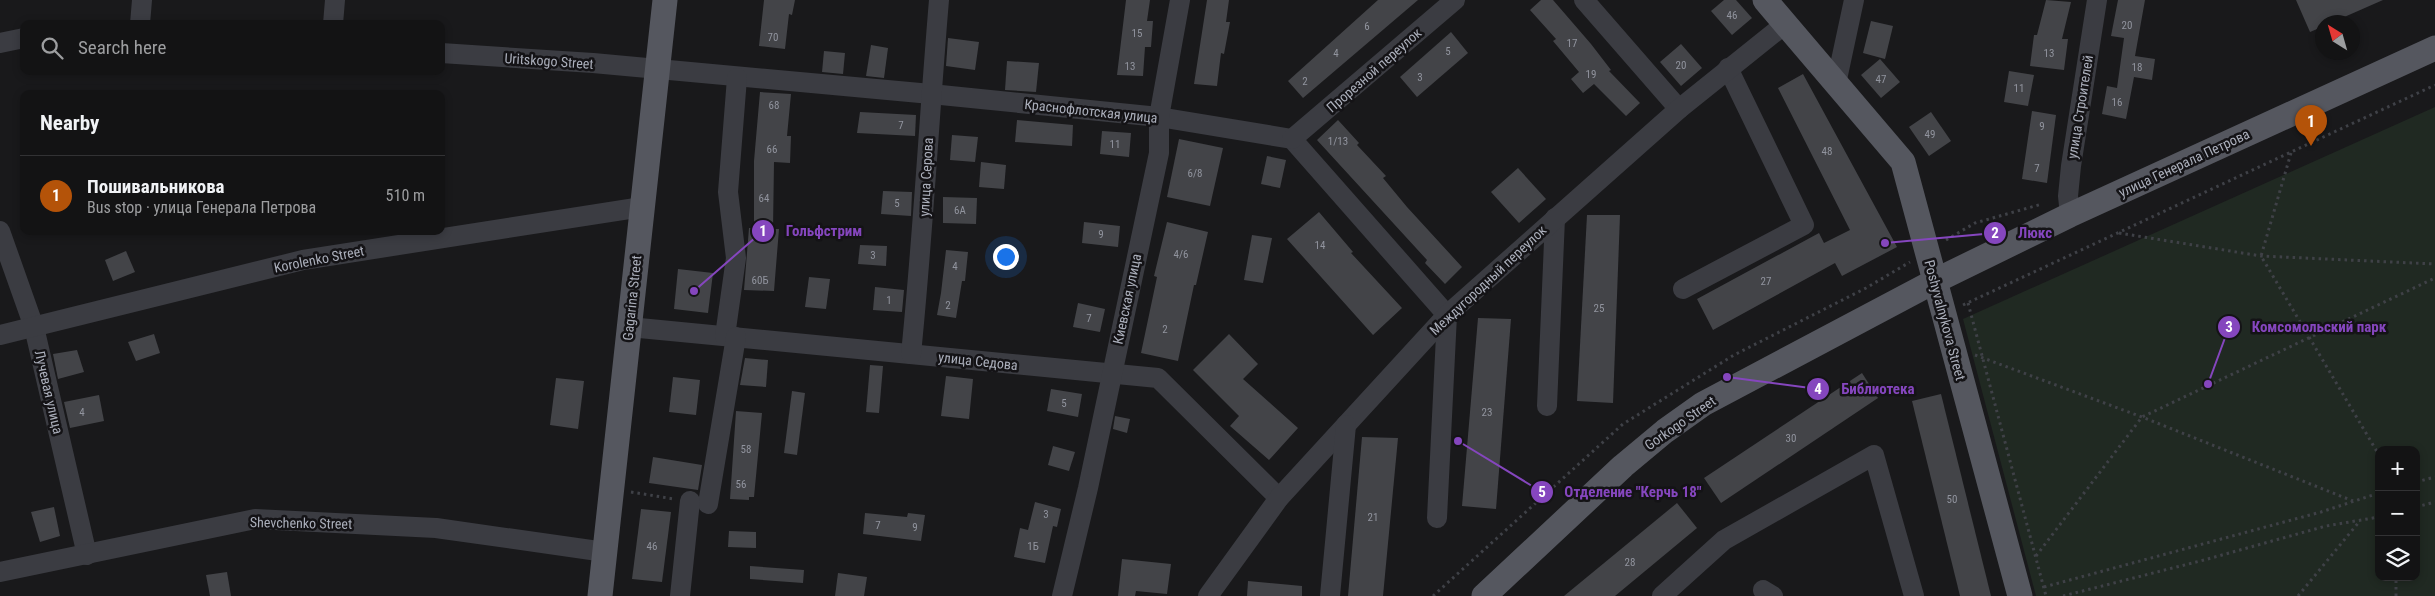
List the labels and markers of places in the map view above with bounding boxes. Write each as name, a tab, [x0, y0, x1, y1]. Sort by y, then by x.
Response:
pin: 1	[2295, 105, 2327, 146]
callout: Гольфстрим	[751, 216, 872, 246]
callout: Люкс	[1983, 218, 2062, 248]
callout: Комсомольский парк	[2217, 312, 2397, 342]
callout: Библиотека	[1806, 374, 1924, 404]
callout: Отделение "Керчь 18"	[1530, 477, 1712, 507]

